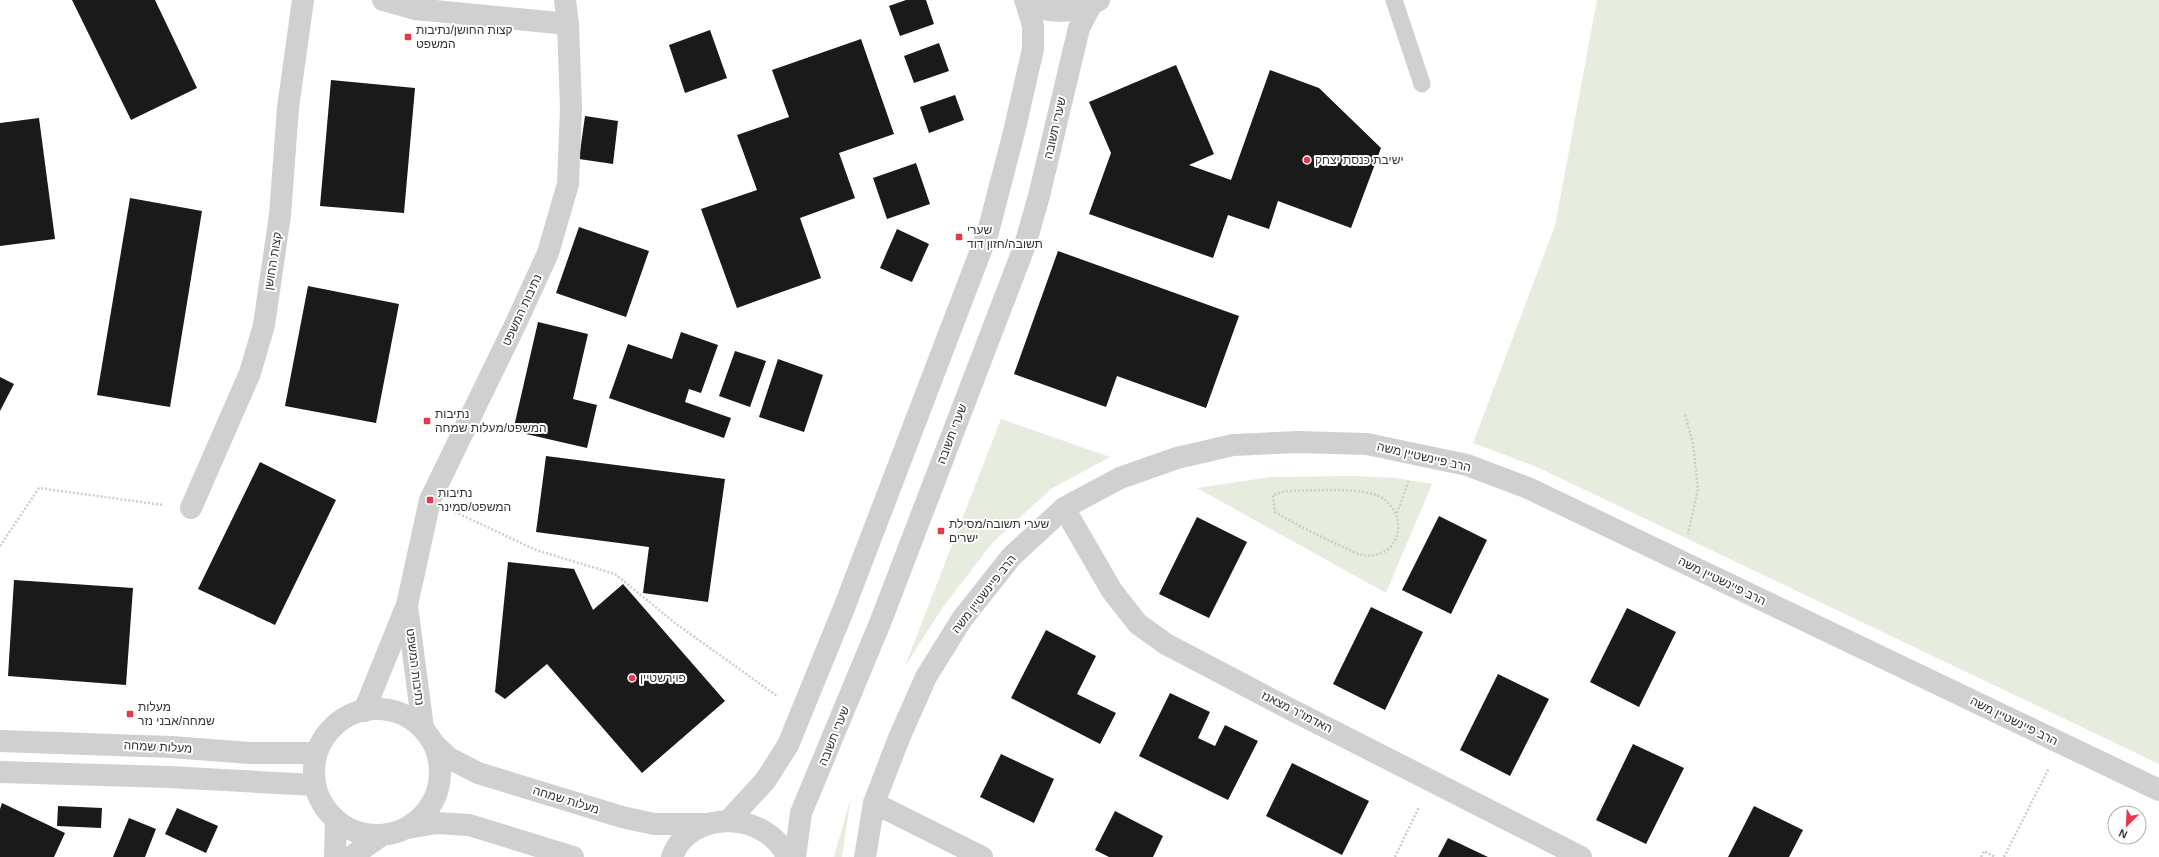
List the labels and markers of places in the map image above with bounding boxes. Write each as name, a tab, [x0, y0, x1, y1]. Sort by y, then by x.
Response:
place label: קצות החושן/נתיבות המשפט	[416, 23, 513, 51]
marker: קצות החושן/נתיבות המשפט	[403, 32, 413, 42]
place label: ישיבת כנסת יצחק	[1315, 153, 1404, 167]
marker: ישיבת כנסת יצחק	[1302, 155, 1312, 165]
place label: שערי תשובה/חזון דוד	[967, 223, 1043, 251]
marker: שערי תשובה/חזון דוד	[954, 232, 964, 242]
place label: נתיבות המשפט/מעלות שמחה	[435, 407, 547, 435]
marker: נתיבות המשפט/מעלות שמחה	[422, 416, 432, 426]
place label: נתיבות המשפט/סמינר	[438, 486, 511, 514]
marker: נתיבות המשפט/סמינר	[425, 495, 435, 505]
place label: שערי תשובה/מסילת ישרים	[949, 517, 1050, 545]
marker: שערי תשובה/מסילת ישרים	[936, 526, 946, 536]
place label: פוירשטיין	[640, 671, 686, 685]
marker: פוירשטיין	[627, 673, 637, 683]
place label: מעלות שמחה/אבני נזר	[138, 700, 215, 728]
marker: מעלות שמחה/אבני נזר	[125, 709, 135, 719]

